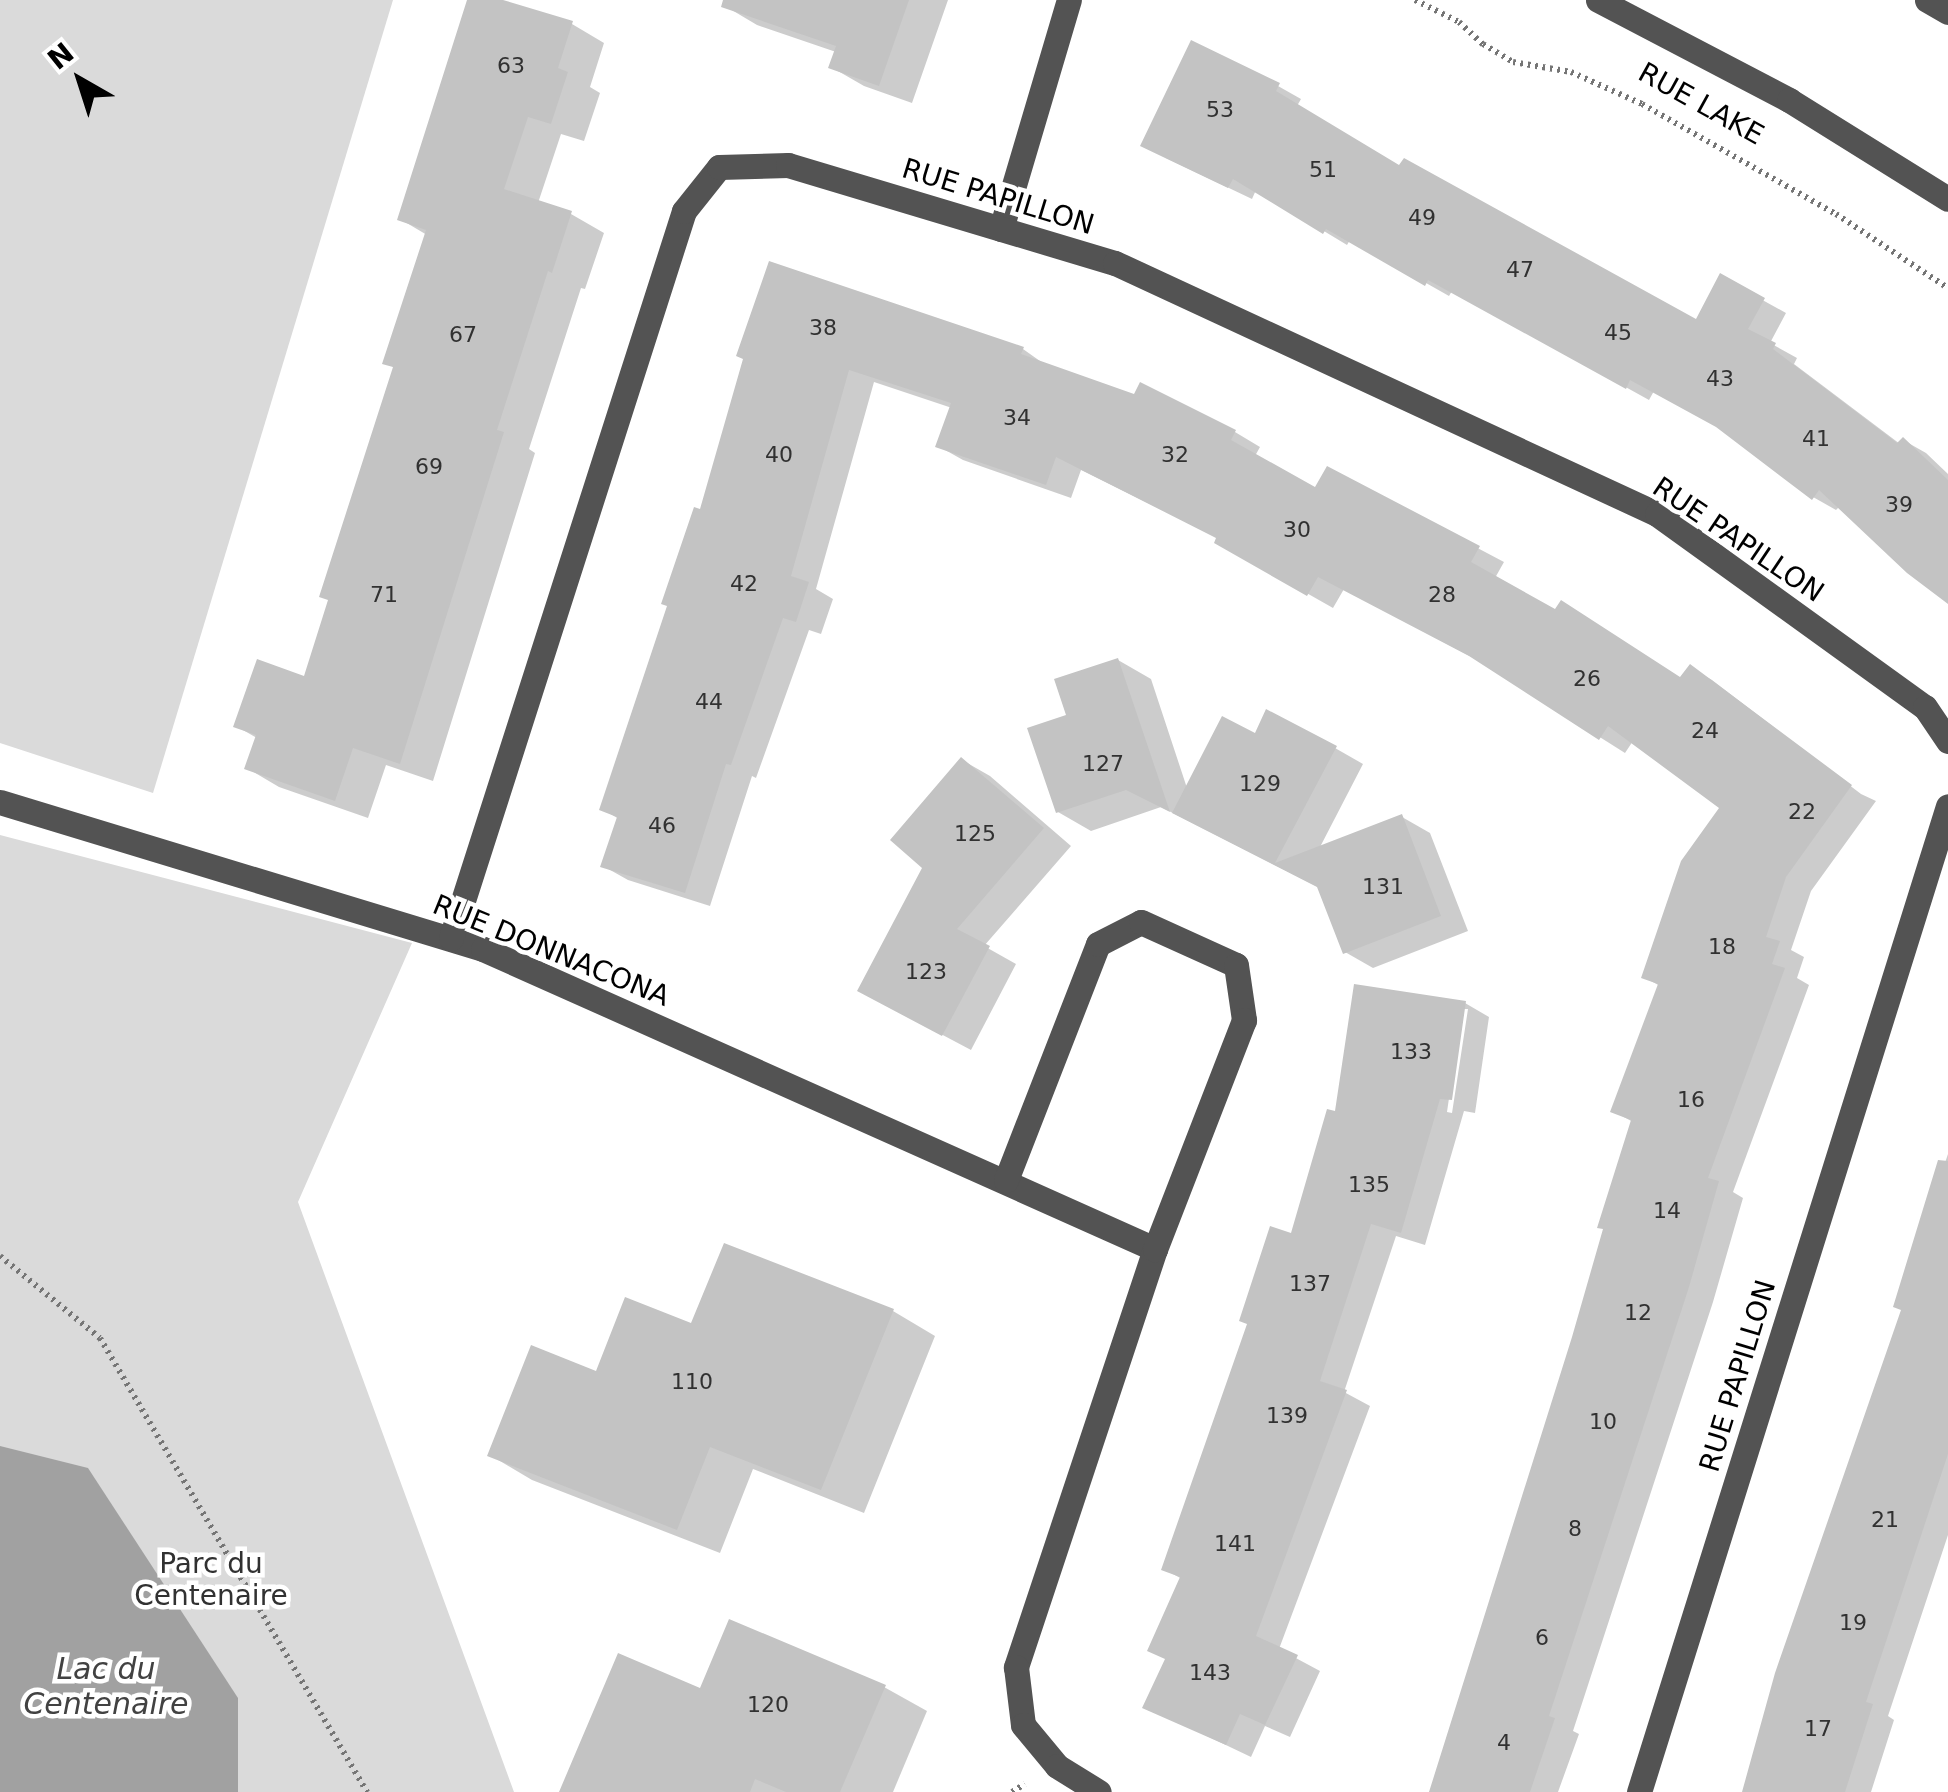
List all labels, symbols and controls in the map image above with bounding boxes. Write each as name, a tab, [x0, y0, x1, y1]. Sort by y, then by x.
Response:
north arrow	[30, 30, 130, 130]
text: N	[41, 36, 80, 76]
house number: 63	[497, 53, 525, 79]
street label: RUE LAKE	[1633, 56, 1769, 152]
house number: 53	[1206, 97, 1234, 123]
street label: RUE PAPILLON	[898, 152, 1098, 242]
house number: 51	[1309, 157, 1337, 183]
house number: 49	[1408, 205, 1436, 231]
house number: 47	[1506, 257, 1534, 283]
house number: 38	[809, 315, 837, 341]
house number: 45	[1604, 320, 1632, 346]
house number: 67	[449, 322, 477, 348]
house number: 43	[1706, 366, 1734, 392]
house number: 34	[1003, 405, 1031, 431]
house number: 41	[1802, 426, 1830, 452]
house number: 40	[765, 442, 793, 468]
house number: 32	[1161, 442, 1189, 468]
house number: 69	[415, 454, 443, 480]
street label: RUE PAPILLON	[1646, 470, 1830, 610]
house number: 39	[1885, 492, 1913, 518]
house number: 30	[1283, 517, 1311, 543]
house number: 42	[730, 571, 758, 597]
house number: 71	[370, 582, 398, 608]
house number: 28	[1428, 582, 1456, 608]
house number: 26	[1573, 666, 1601, 692]
house number: 44	[695, 689, 723, 715]
house number: 24	[1691, 718, 1719, 744]
house number: 127	[1082, 751, 1124, 777]
house number: 129	[1239, 771, 1281, 797]
house number: 22	[1788, 799, 1816, 825]
house number: 46	[648, 813, 676, 839]
house number: 125	[954, 821, 996, 847]
house number: 131	[1362, 874, 1404, 900]
street label: RUE DONNACONA	[428, 888, 674, 1014]
house number: 18	[1708, 934, 1736, 960]
house number: 123	[905, 959, 947, 985]
house number: 133	[1390, 1039, 1432, 1065]
house number: 16	[1677, 1087, 1705, 1113]
house number: 135	[1348, 1172, 1390, 1198]
house number: 14	[1653, 1198, 1681, 1224]
house number: 137	[1289, 1271, 1331, 1297]
street label: RUE PAPILLON	[1693, 1276, 1783, 1476]
house number: 12	[1624, 1300, 1652, 1326]
house number: 110	[671, 1369, 713, 1395]
house number: 139	[1266, 1403, 1308, 1429]
house number: 10	[1589, 1409, 1617, 1435]
house number: 21	[1871, 1507, 1899, 1533]
house number: 8	[1568, 1516, 1582, 1542]
house number: 141	[1214, 1531, 1256, 1557]
park label: Parc du Centenaire	[134, 1547, 288, 1613]
house number: 19	[1839, 1610, 1867, 1636]
house number: 6	[1535, 1625, 1549, 1651]
water label: Lac du Centenaire	[23, 1651, 189, 1722]
house number: 143	[1189, 1660, 1231, 1686]
house number: 120	[747, 1692, 789, 1718]
house number: 17	[1804, 1716, 1832, 1742]
house number: 4	[1497, 1730, 1511, 1756]

